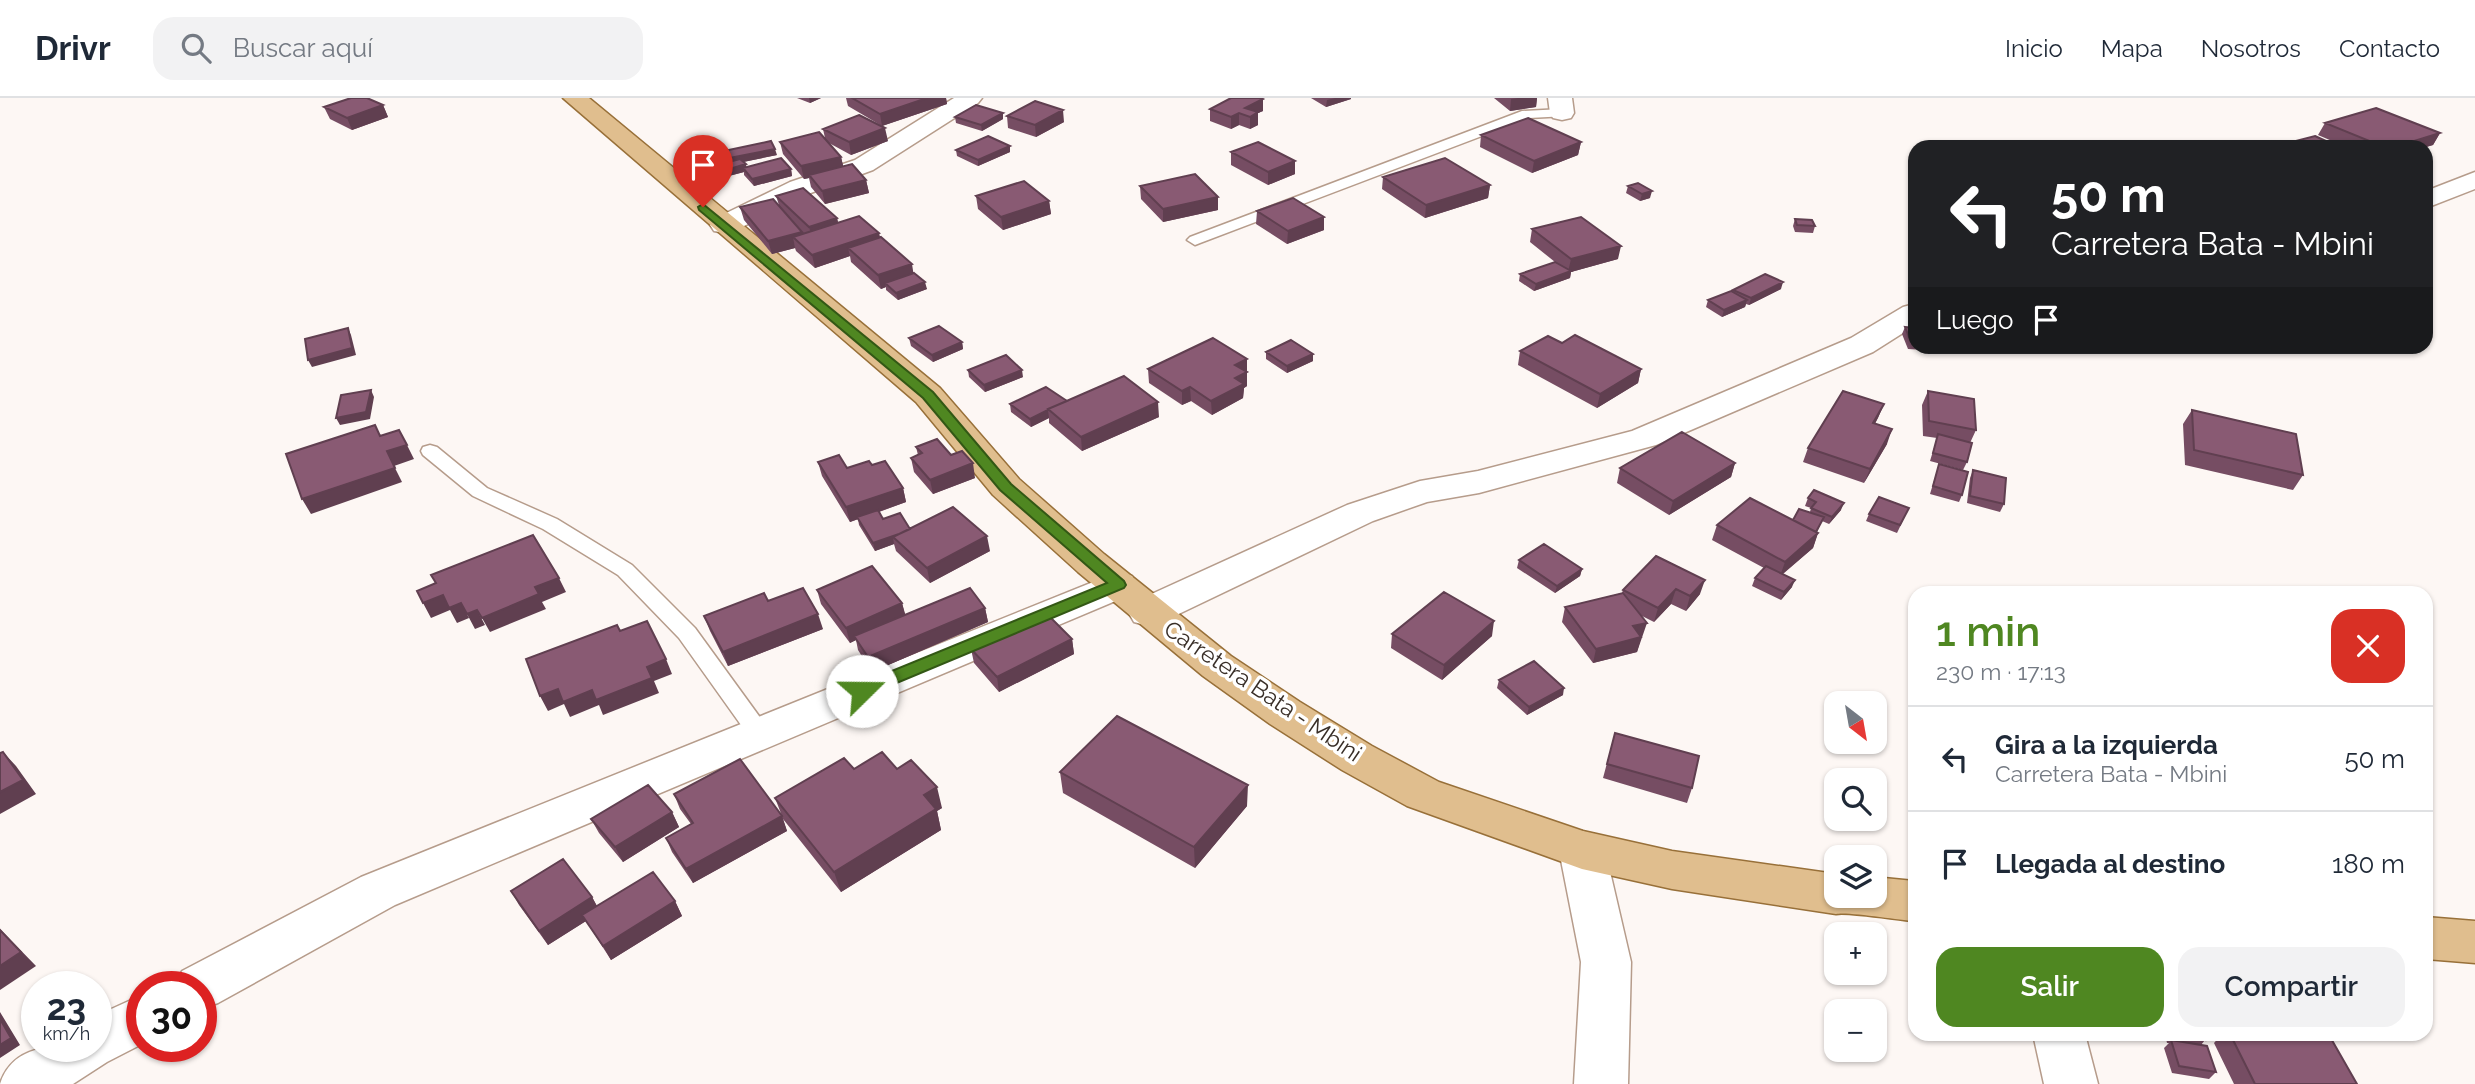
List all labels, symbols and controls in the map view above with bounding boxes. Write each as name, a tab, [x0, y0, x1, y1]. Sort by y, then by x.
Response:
search box	[153, 17, 643, 80]
text: Drivr	[35, 29, 111, 68]
icon: search	[177, 29, 215, 67]
text: Buscar aquí	[233, 33, 373, 63]
text: Inicio	[2005, 34, 2063, 63]
text: Mapa	[2101, 34, 2163, 63]
text: Nosotros	[2201, 34, 2301, 63]
text: Contacto	[2339, 34, 2440, 63]
pin	[673, 135, 733, 207]
icon: arrive	[684, 146, 722, 184]
text: 50 m	[2051, 166, 2166, 223]
icon: left	[1936, 168, 2027, 259]
text: Carretera Bata - Mbini	[2051, 225, 2374, 262]
icon: arrive	[2027, 301, 2065, 339]
text: Luego	[1936, 305, 2013, 335]
text: 1 min	[1936, 607, 2040, 656]
button: close	[2331, 609, 2405, 683]
street label: Carretera Bata - Mbini	[1159, 614, 1367, 767]
position arrow	[825, 654, 899, 728]
text: 230 m · 17:13	[1936, 658, 2066, 685]
north arrow	[1824, 691, 1886, 754]
map controls	[1824, 691, 1887, 1062]
text: Gira a la izquierda	[1995, 730, 2218, 760]
icon: left	[1936, 740, 1974, 778]
text: 50 m	[2344, 744, 2405, 774]
text: Carretera Bata - Mbini	[1995, 760, 2227, 787]
button: search	[1824, 768, 1887, 831]
button: layers	[1824, 845, 1887, 908]
icon: arrive	[1936, 845, 1974, 883]
text: Llegada al destino	[1995, 849, 2225, 879]
text: 180 m	[2332, 849, 2405, 879]
button: +	[1824, 922, 1887, 985]
button: Salir	[1936, 947, 2164, 1027]
button: Compartir	[2178, 947, 2405, 1027]
speed limit sign: 30	[126, 971, 217, 1062]
text: 23	[47, 987, 86, 1028]
button: −	[1824, 999, 1887, 1062]
text: km/h	[43, 1023, 90, 1044]

